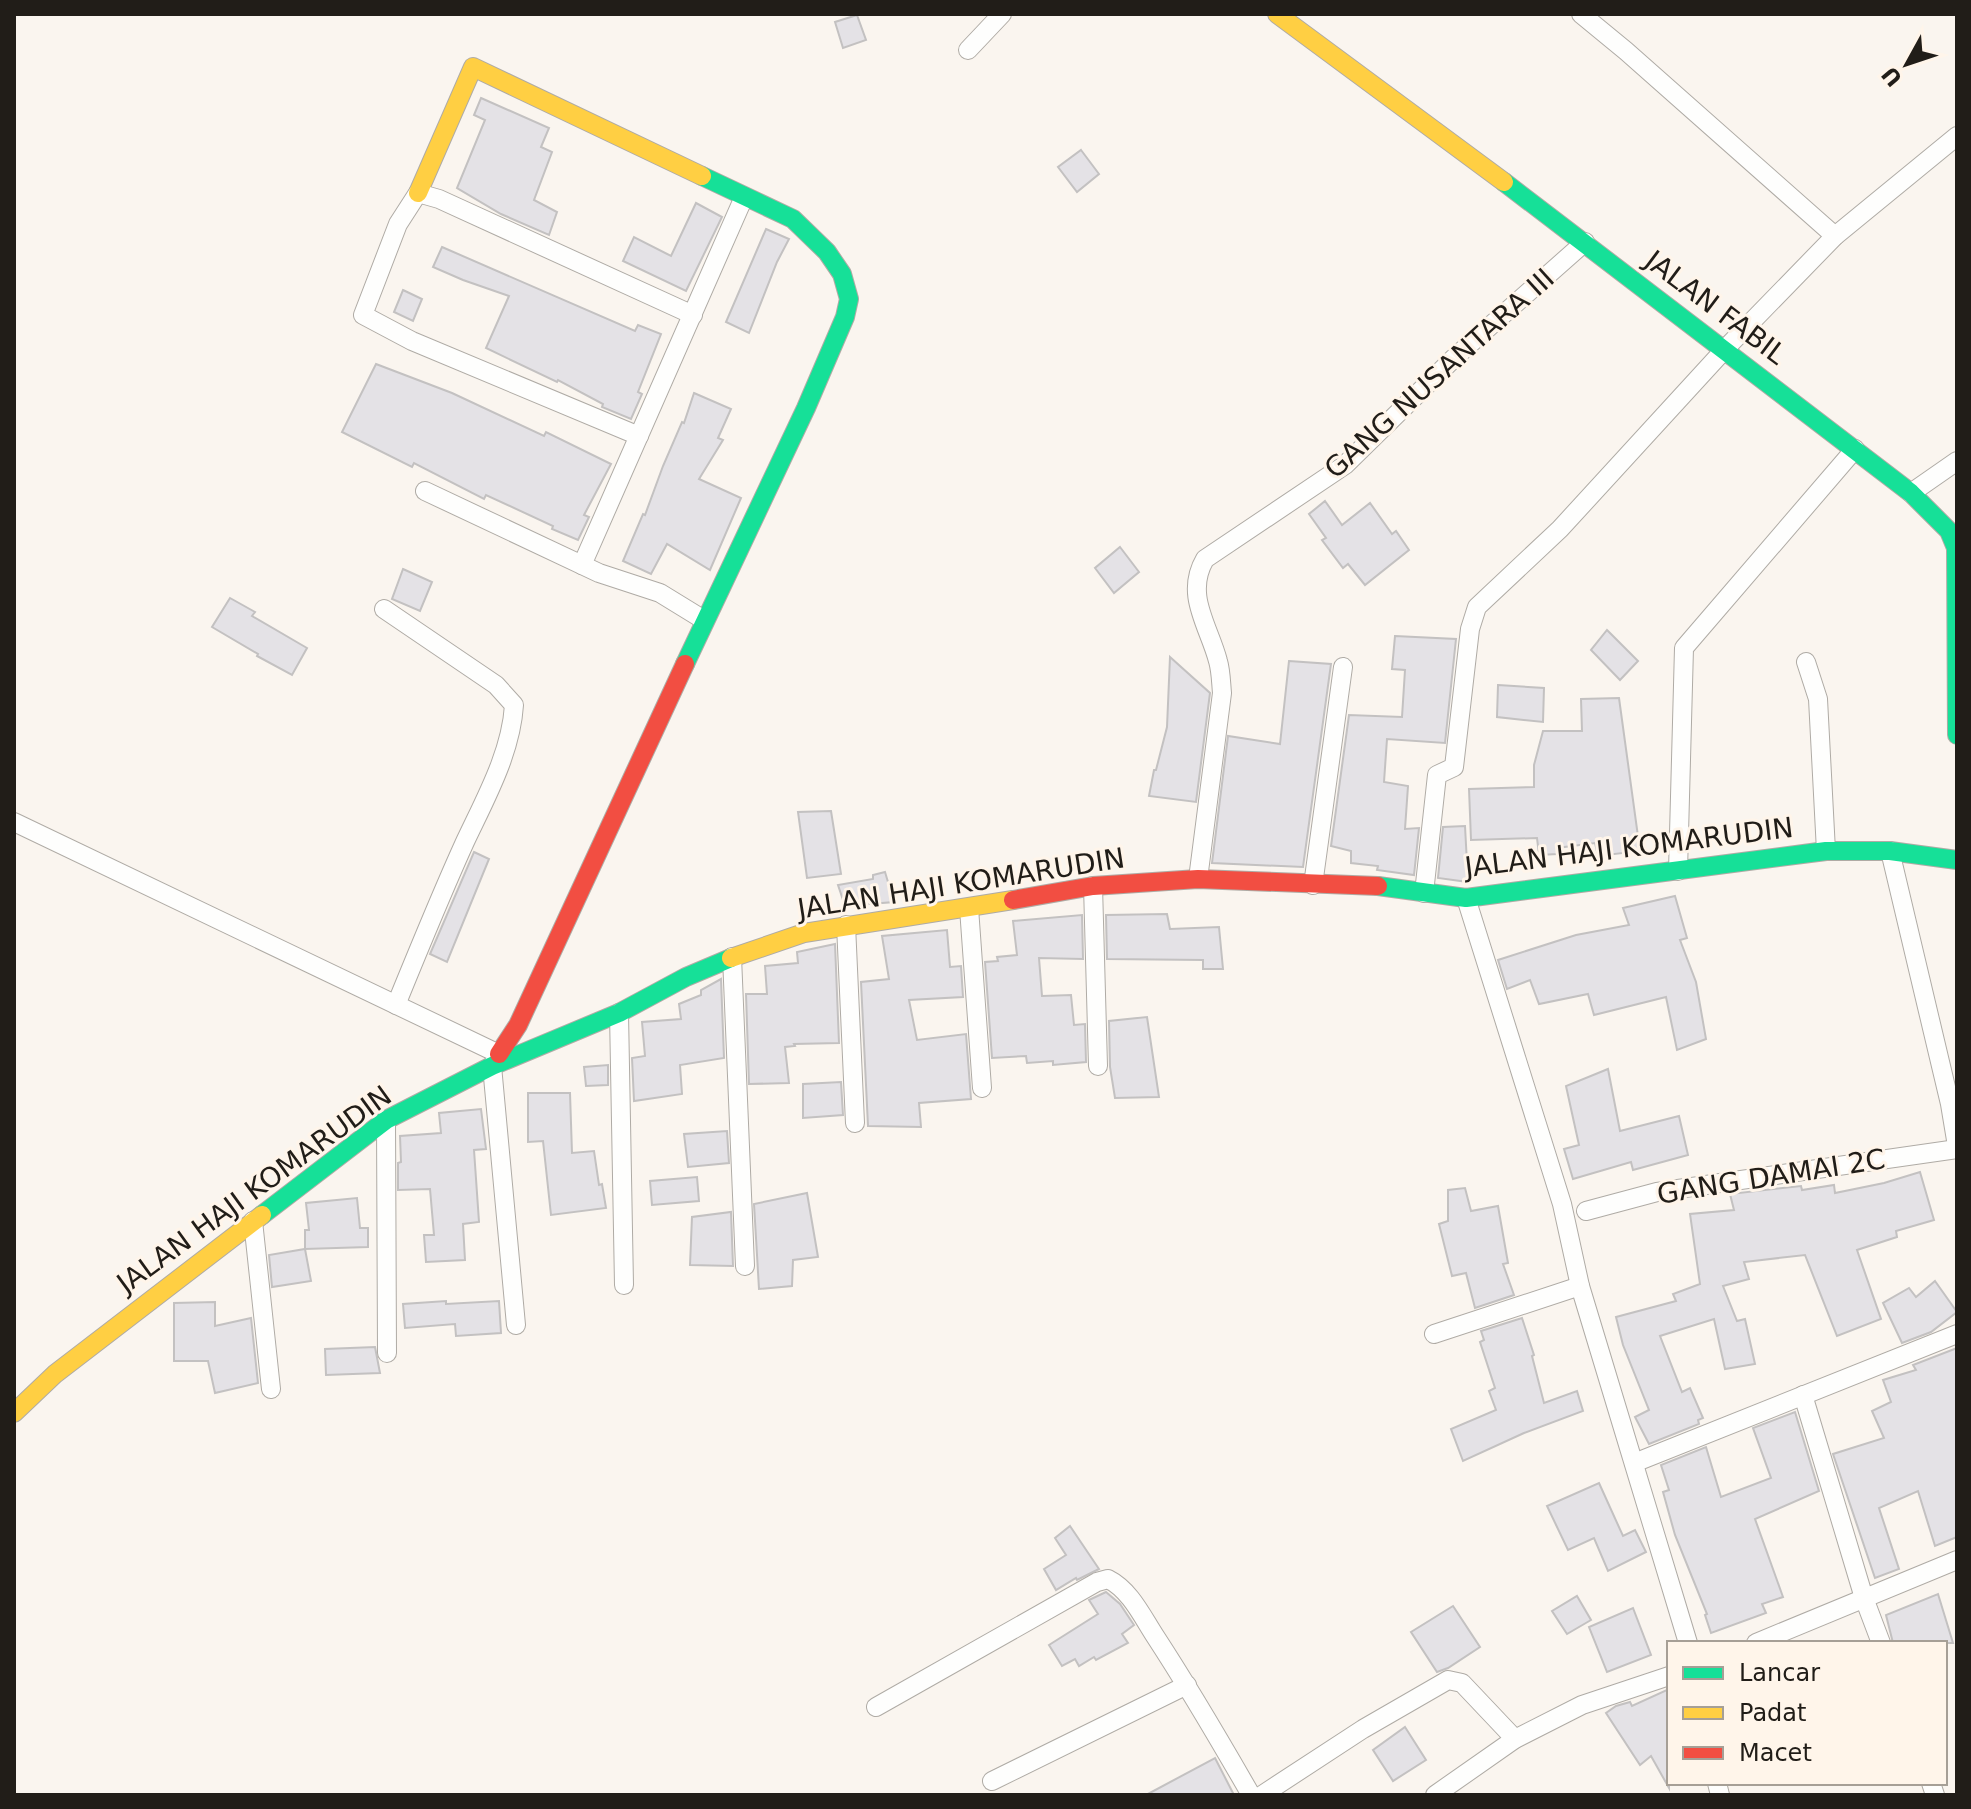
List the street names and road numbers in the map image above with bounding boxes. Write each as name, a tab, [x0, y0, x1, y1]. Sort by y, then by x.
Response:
street label: JALAN FABIL	[1637, 242, 1793, 371]
street label: GANG NUSANTARA III	[1318, 262, 1561, 485]
street label: JALAN HAJI KOMARUDIN	[1461, 811, 1795, 884]
street label: JALAN HAJI KOMARUDIN	[793, 841, 1127, 926]
street label: JALAN HAJI KOMARUDIN	[109, 1079, 398, 1301]
street label: GANG DAMAI 2C	[1655, 1142, 1887, 1211]

